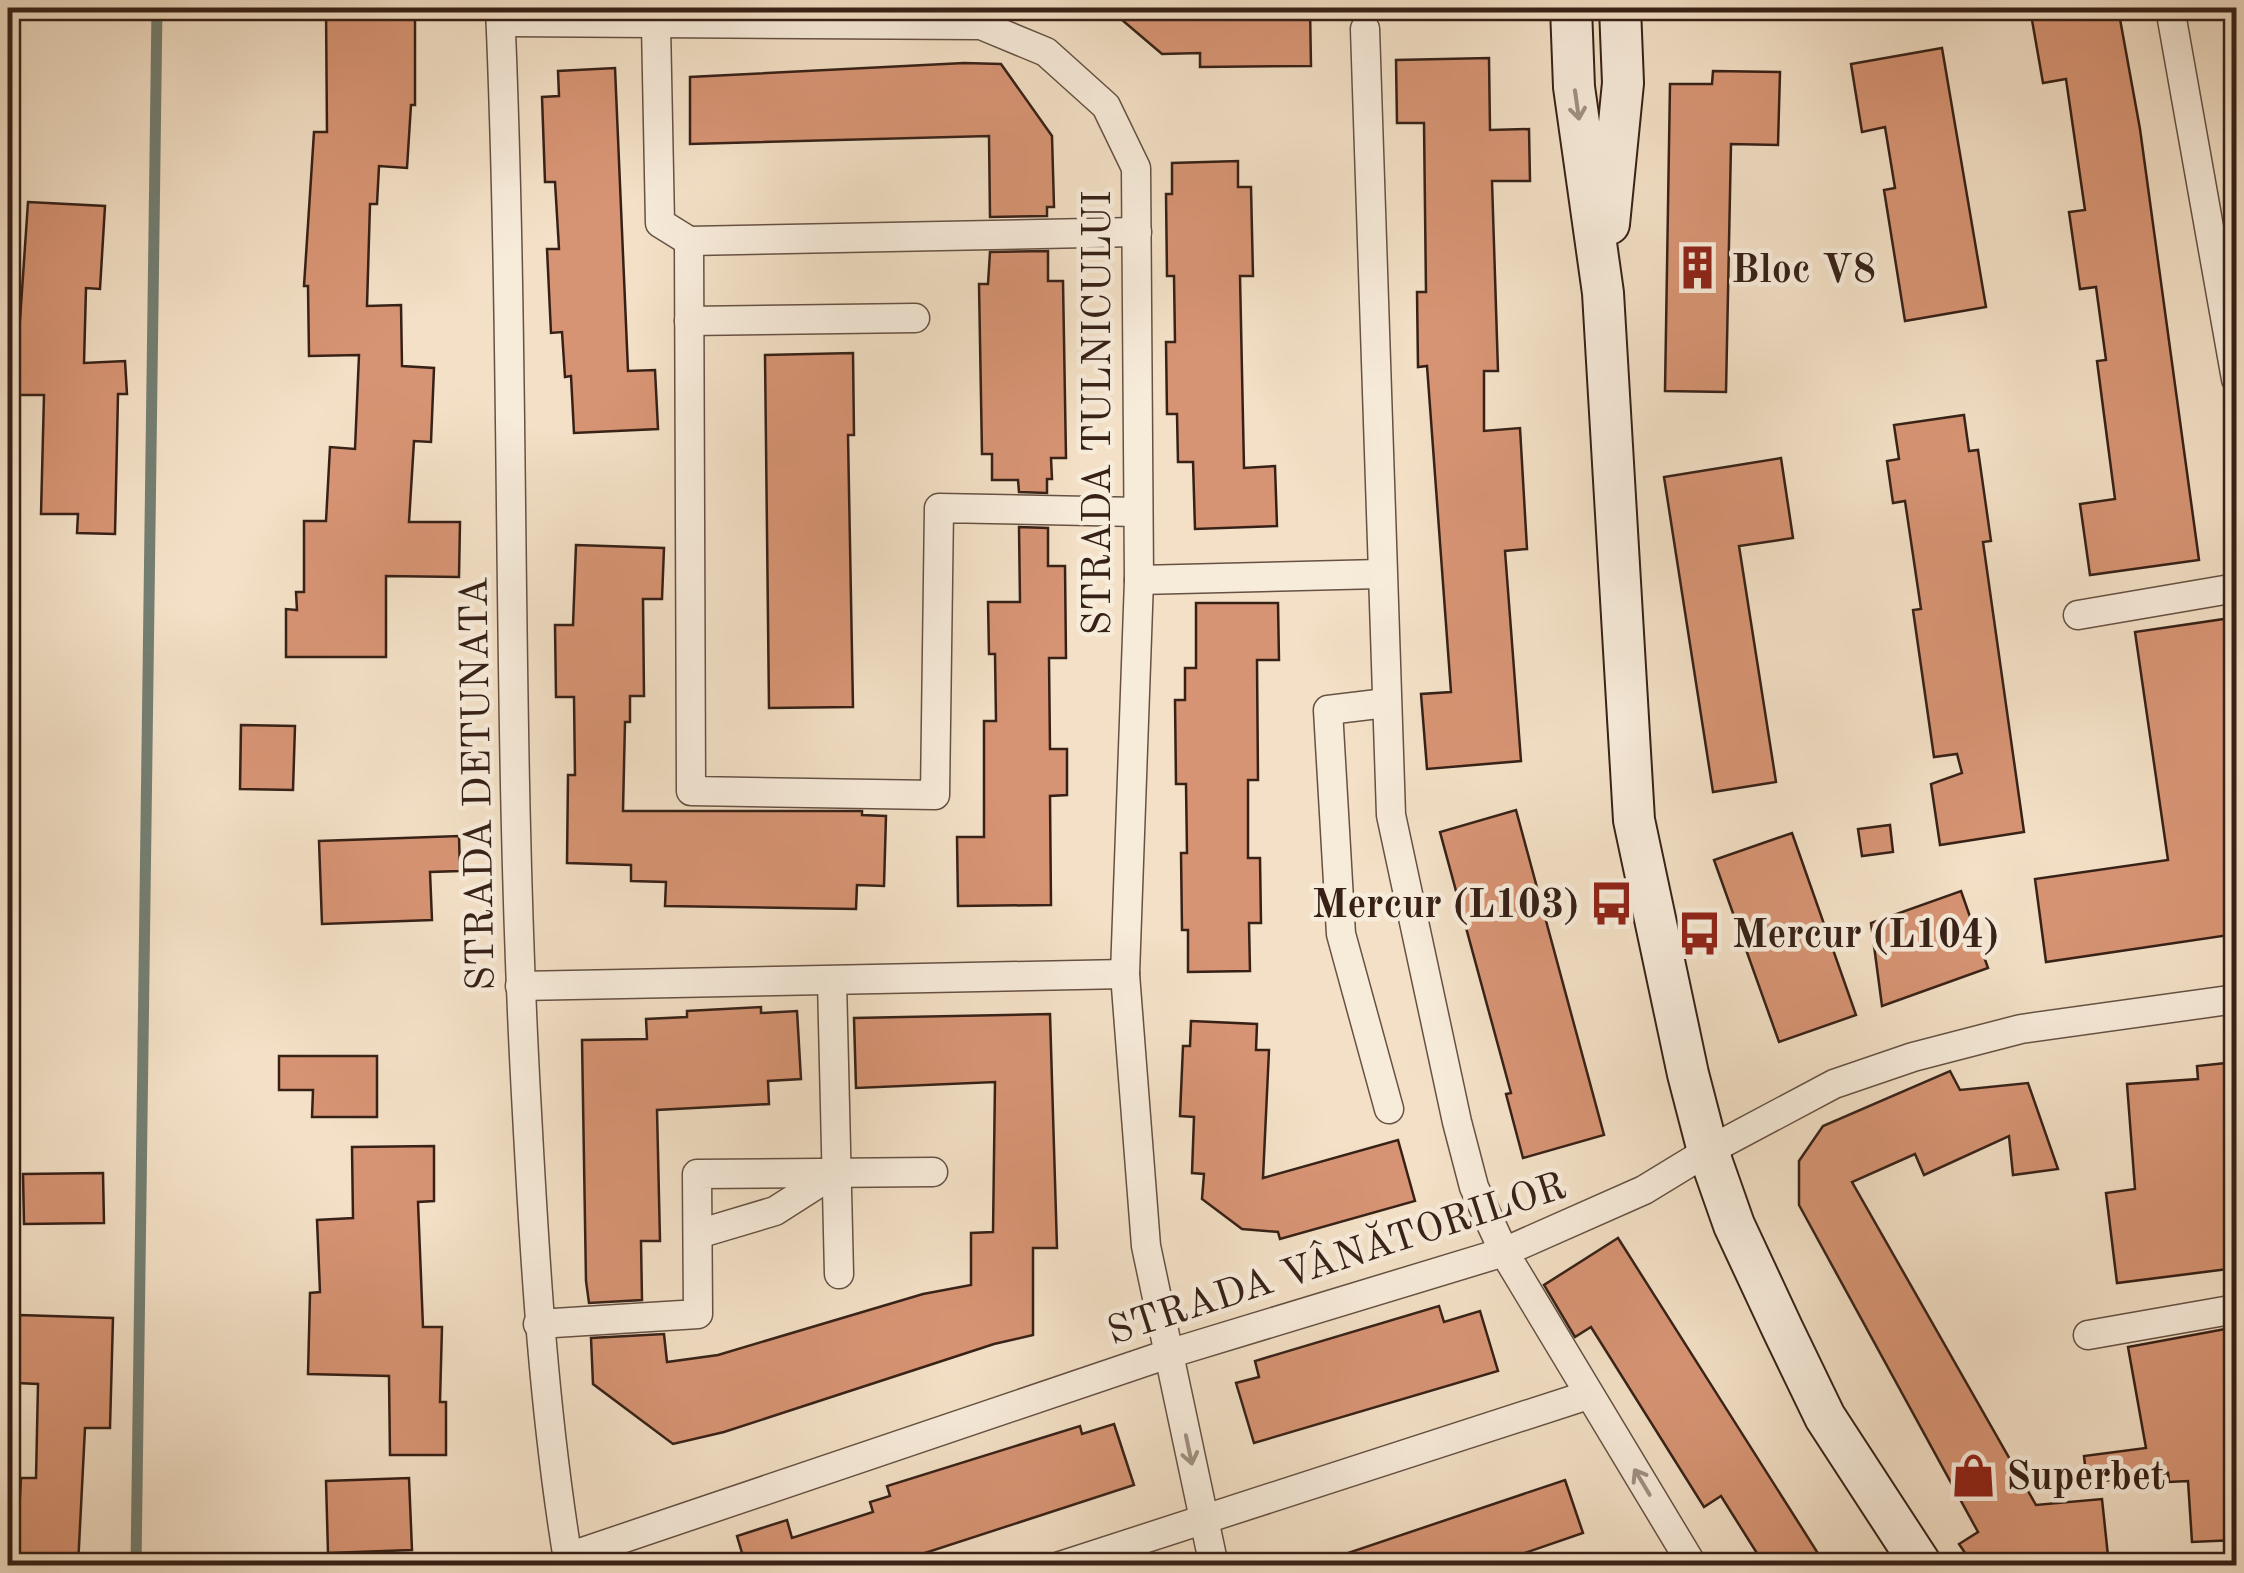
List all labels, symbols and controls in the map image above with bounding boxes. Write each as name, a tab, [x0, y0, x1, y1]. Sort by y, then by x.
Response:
one-way arrow	[1568, 88, 1586, 120]
street label: STRADA TULNICULUI	[1080, 190, 1120, 636]
building icon: Bloc V8	[1674, 244, 1722, 292]
place label: Bloc V8	[1731, 252, 1876, 292]
street label: STRADA DETUNATA	[456, 577, 504, 991]
bus stop icon: Mercur (L103)	[1588, 879, 1636, 927]
place label: Mercur (L103)	[1312, 886, 1579, 927]
bus stop icon: Mercur (L104)	[1675, 909, 1723, 957]
place label: Mercur (L104)	[1732, 916, 1999, 957]
street label: STRADA VÂNĂTORILOR	[1101, 1160, 1571, 1354]
one-way arrow	[1181, 1433, 1199, 1465]
shop icon: Superbet	[1949, 1451, 1997, 1499]
place label: Superbet	[2006, 1459, 2165, 1499]
one-way arrow	[1632, 1468, 1652, 1497]

